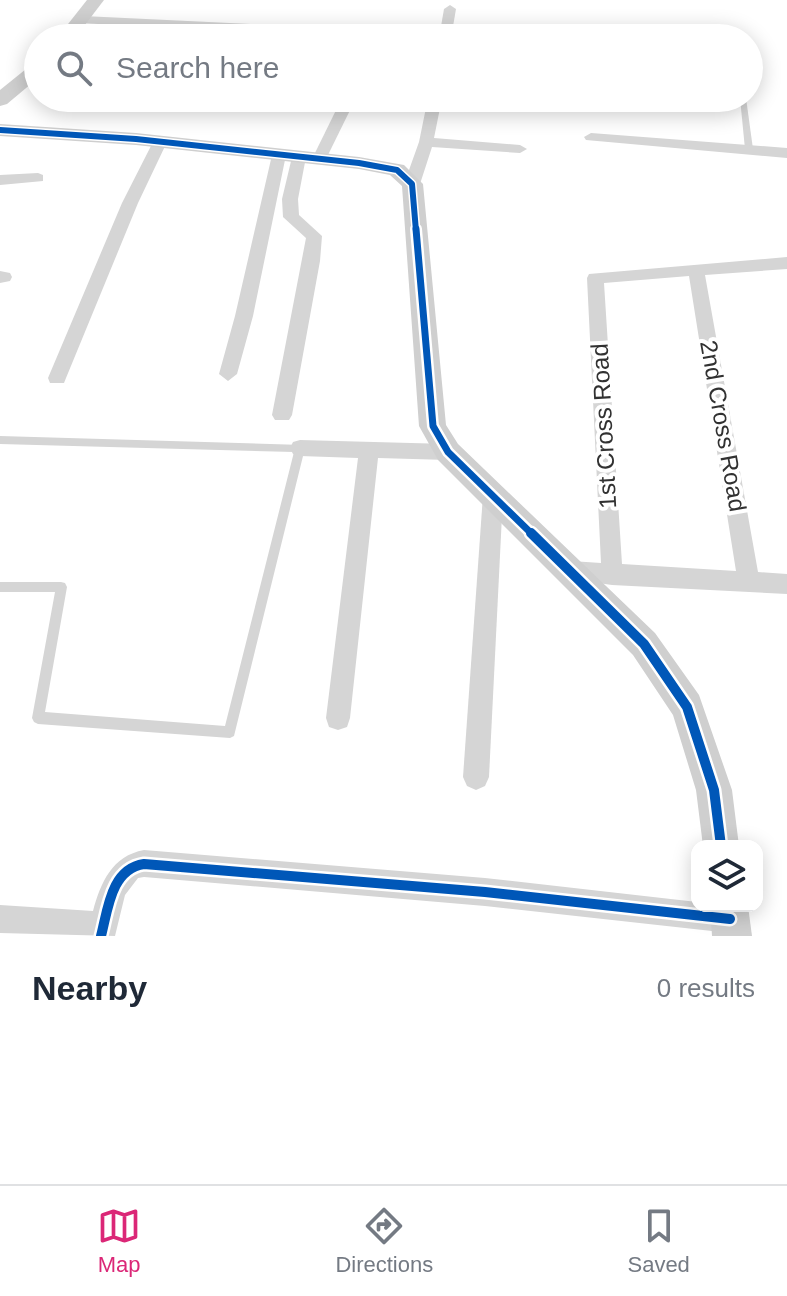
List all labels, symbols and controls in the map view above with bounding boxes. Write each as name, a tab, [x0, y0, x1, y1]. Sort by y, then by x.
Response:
search box	[24, 24, 763, 112]
icon: search	[52, 46, 96, 90]
text: Search here	[116, 51, 279, 84]
street label: 2nd Cross Road	[695, 338, 752, 514]
street label: 1st Cross Road	[586, 343, 621, 509]
map controls	[691, 840, 763, 912]
button: layers	[691, 840, 763, 912]
text: Nearby	[32, 969, 147, 1007]
text: 0 results	[657, 973, 755, 1003]
tab: Map	[97, 1204, 141, 1278]
tab: Directions	[335, 1204, 433, 1278]
tab: Saved	[627, 1204, 690, 1278]

